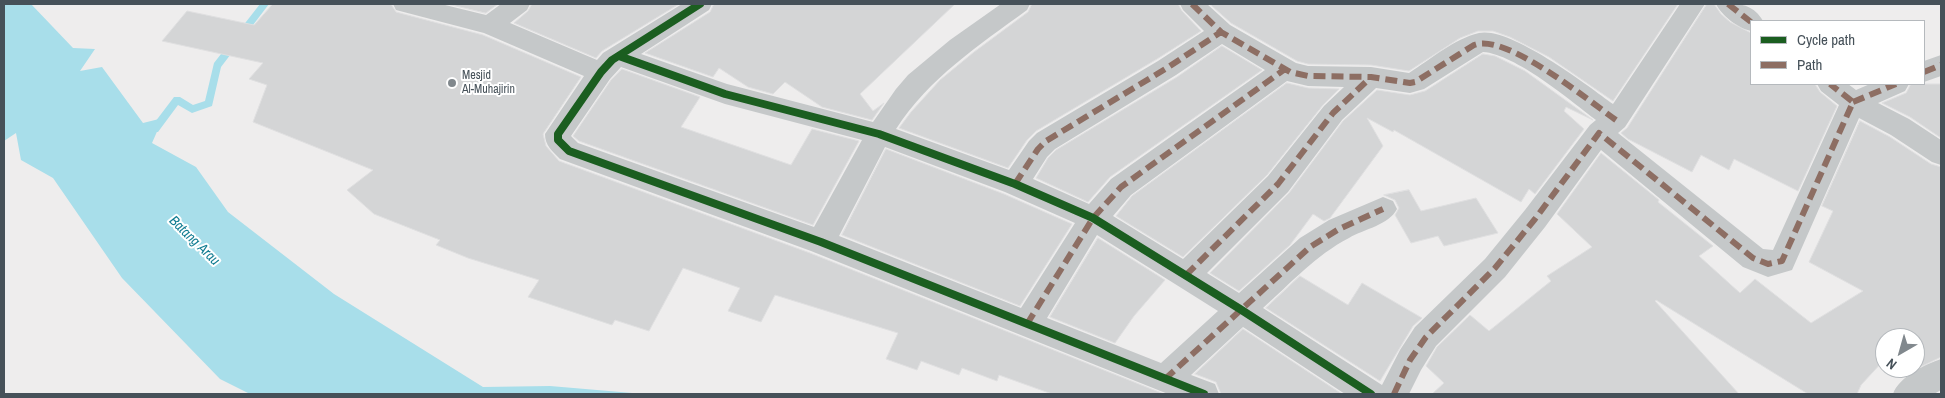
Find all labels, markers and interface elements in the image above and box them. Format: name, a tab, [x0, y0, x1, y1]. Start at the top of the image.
legend	[1750, 20, 1925, 85]
text: Cycle path	[1797, 29, 1855, 50]
text: Path	[1797, 54, 1822, 75]
place label: Mesjid Al-Muhajirin	[462, 69, 515, 97]
marker: Mesjid Al-Muhajirin	[446, 77, 458, 89]
water label: Batang Arau	[165, 213, 223, 269]
north arrow	[1875, 328, 1925, 378]
text: N	[1883, 354, 1900, 374]

